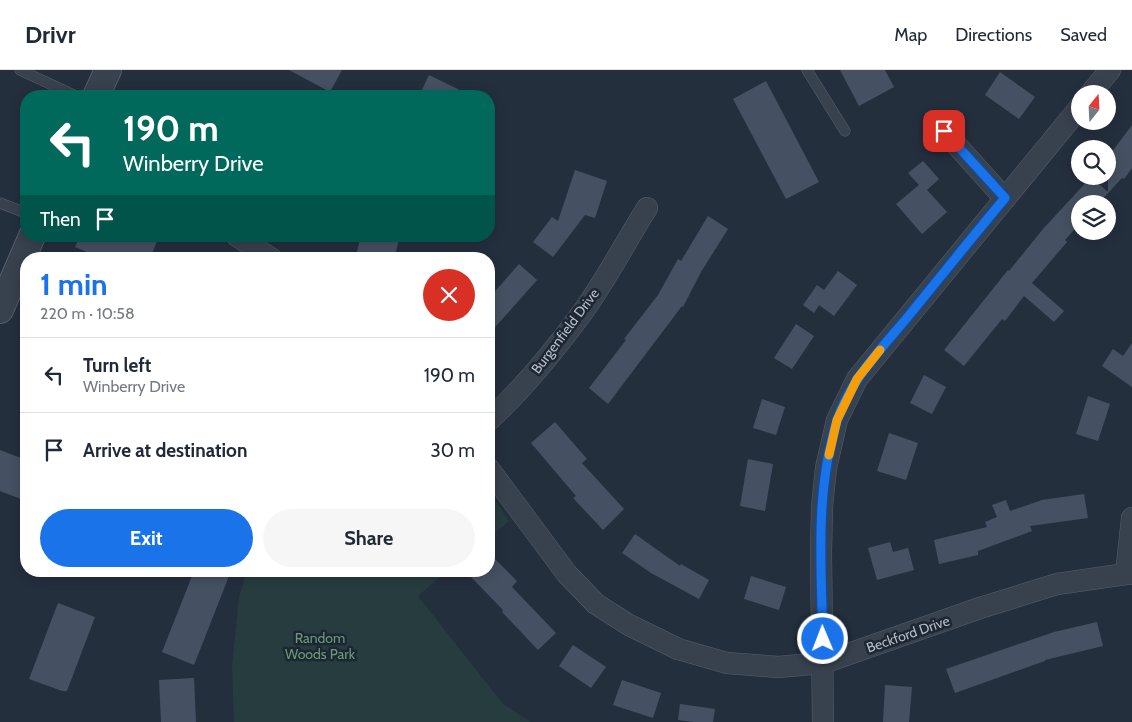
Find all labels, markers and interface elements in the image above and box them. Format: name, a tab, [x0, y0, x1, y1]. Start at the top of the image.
text: Drivr	[25, 20, 76, 49]
text: Map	[894, 24, 927, 46]
text: Directions	[955, 24, 1032, 46]
text: Saved	[1060, 24, 1107, 46]
north arrow	[1071, 85, 1116, 130]
map controls	[1071, 85, 1116, 240]
text: 190 m	[123, 107, 219, 150]
icon: left	[40, 110, 105, 175]
pin	[923, 110, 965, 152]
icon: arrive	[930, 117, 958, 145]
button: search	[1071, 140, 1116, 185]
text: Winberry Drive	[123, 150, 263, 177]
button: layers	[1071, 195, 1116, 240]
icon: arrive	[91, 205, 119, 233]
text: Then	[40, 208, 81, 231]
text: 1 min	[40, 266, 108, 303]
button: close	[423, 269, 475, 321]
street label: Burgenfield Drive	[527, 285, 603, 377]
text: 220 m · 10:58	[40, 304, 135, 323]
text: Turn left	[83, 354, 151, 377]
icon: left	[40, 361, 68, 389]
text: 190 m	[424, 364, 475, 387]
text: Winberry Drive	[83, 377, 185, 396]
icon: arrive	[40, 436, 68, 464]
text: Arrive at destination	[83, 439, 247, 462]
text: 30 m	[431, 439, 475, 462]
button: Exit	[40, 509, 253, 567]
button: Share	[263, 509, 475, 567]
street label: Beckford Drive	[864, 611, 952, 657]
position arrow	[796, 612, 848, 664]
park label: Random Woods Park	[285, 629, 356, 663]

